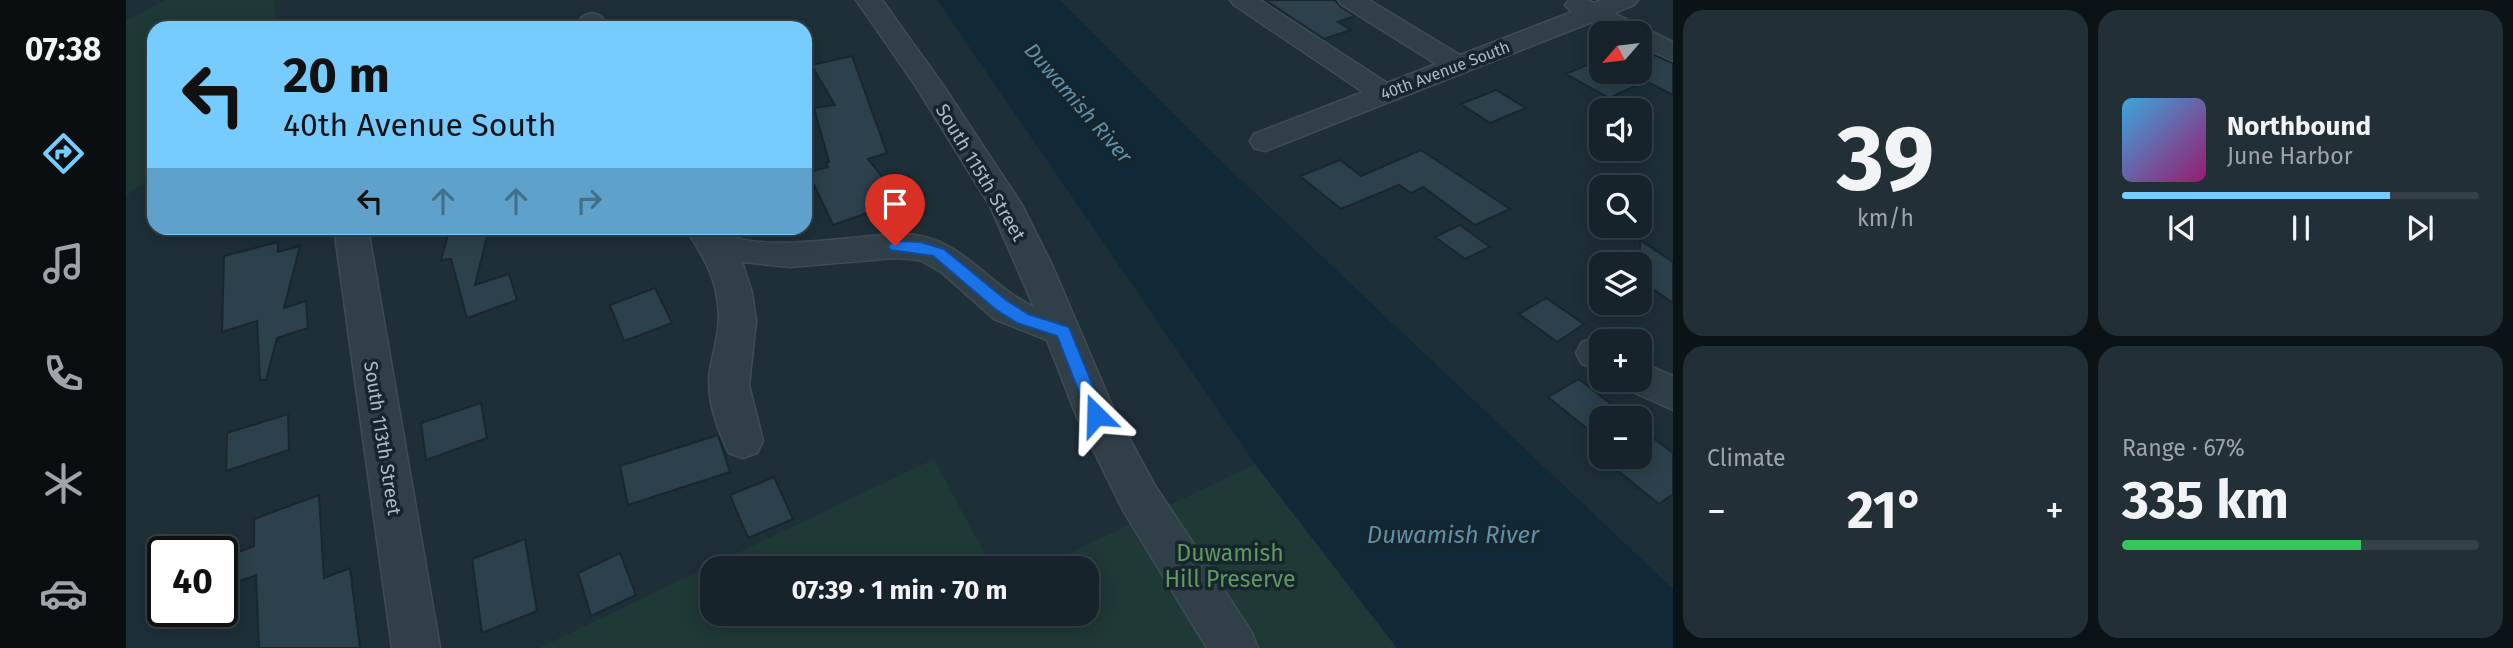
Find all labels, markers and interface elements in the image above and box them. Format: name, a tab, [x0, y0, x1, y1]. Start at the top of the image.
north arrow	[1589, 21, 1652, 84]
map controls	[1589, 21, 1652, 469]
text: 07:38	[25, 30, 101, 68]
street label: 40th Avenue South	[1378, 37, 1512, 104]
water label: Duwamish River	[1019, 38, 1138, 169]
text: 20 m	[283, 46, 390, 105]
icon: left	[168, 49, 259, 140]
button: sound	[1589, 98, 1652, 161]
street label: South 115th Street	[931, 100, 1031, 245]
text: 39	[1837, 104, 1934, 213]
text: 40th Avenue South	[283, 106, 556, 144]
text: Northbound	[2227, 111, 2371, 142]
icon: directions	[39, 129, 88, 178]
text: June Harbor	[2227, 142, 2353, 170]
pin	[865, 174, 925, 246]
button: search	[1589, 175, 1652, 238]
icon: left	[351, 182, 389, 220]
icon: ahead	[424, 182, 462, 220]
icon: ahead	[497, 182, 535, 220]
icon: right	[570, 182, 608, 220]
icon: arrive	[876, 185, 914, 223]
text: km/h	[1857, 204, 1914, 232]
icon: previous	[2163, 209, 2201, 247]
icon: pause	[2282, 209, 2320, 247]
icon: next	[2401, 209, 2439, 247]
icon: music	[39, 239, 88, 288]
button: layers	[1589, 252, 1652, 315]
button: +	[1589, 329, 1652, 392]
icon: phone	[39, 349, 88, 398]
street label: South 113th Street	[359, 359, 406, 517]
position arrow	[1059, 378, 1133, 452]
button: −	[1589, 406, 1652, 469]
text: Range · 67%	[2122, 434, 2245, 462]
text: Climate	[1707, 444, 1786, 472]
icon: climate	[39, 459, 88, 508]
text: 335 km	[2122, 469, 2289, 532]
text: 21°	[1847, 479, 1924, 542]
text: −	[1707, 488, 1726, 534]
text: +	[2045, 488, 2064, 534]
water label: Duwamish River	[1367, 521, 1540, 549]
speed limit sign: 40	[147, 536, 238, 627]
park label: Duwamish Hill Preserve	[1164, 539, 1296, 593]
icon: car	[39, 569, 88, 618]
text: 07:39 · 1 min · 70 m	[791, 575, 1008, 606]

